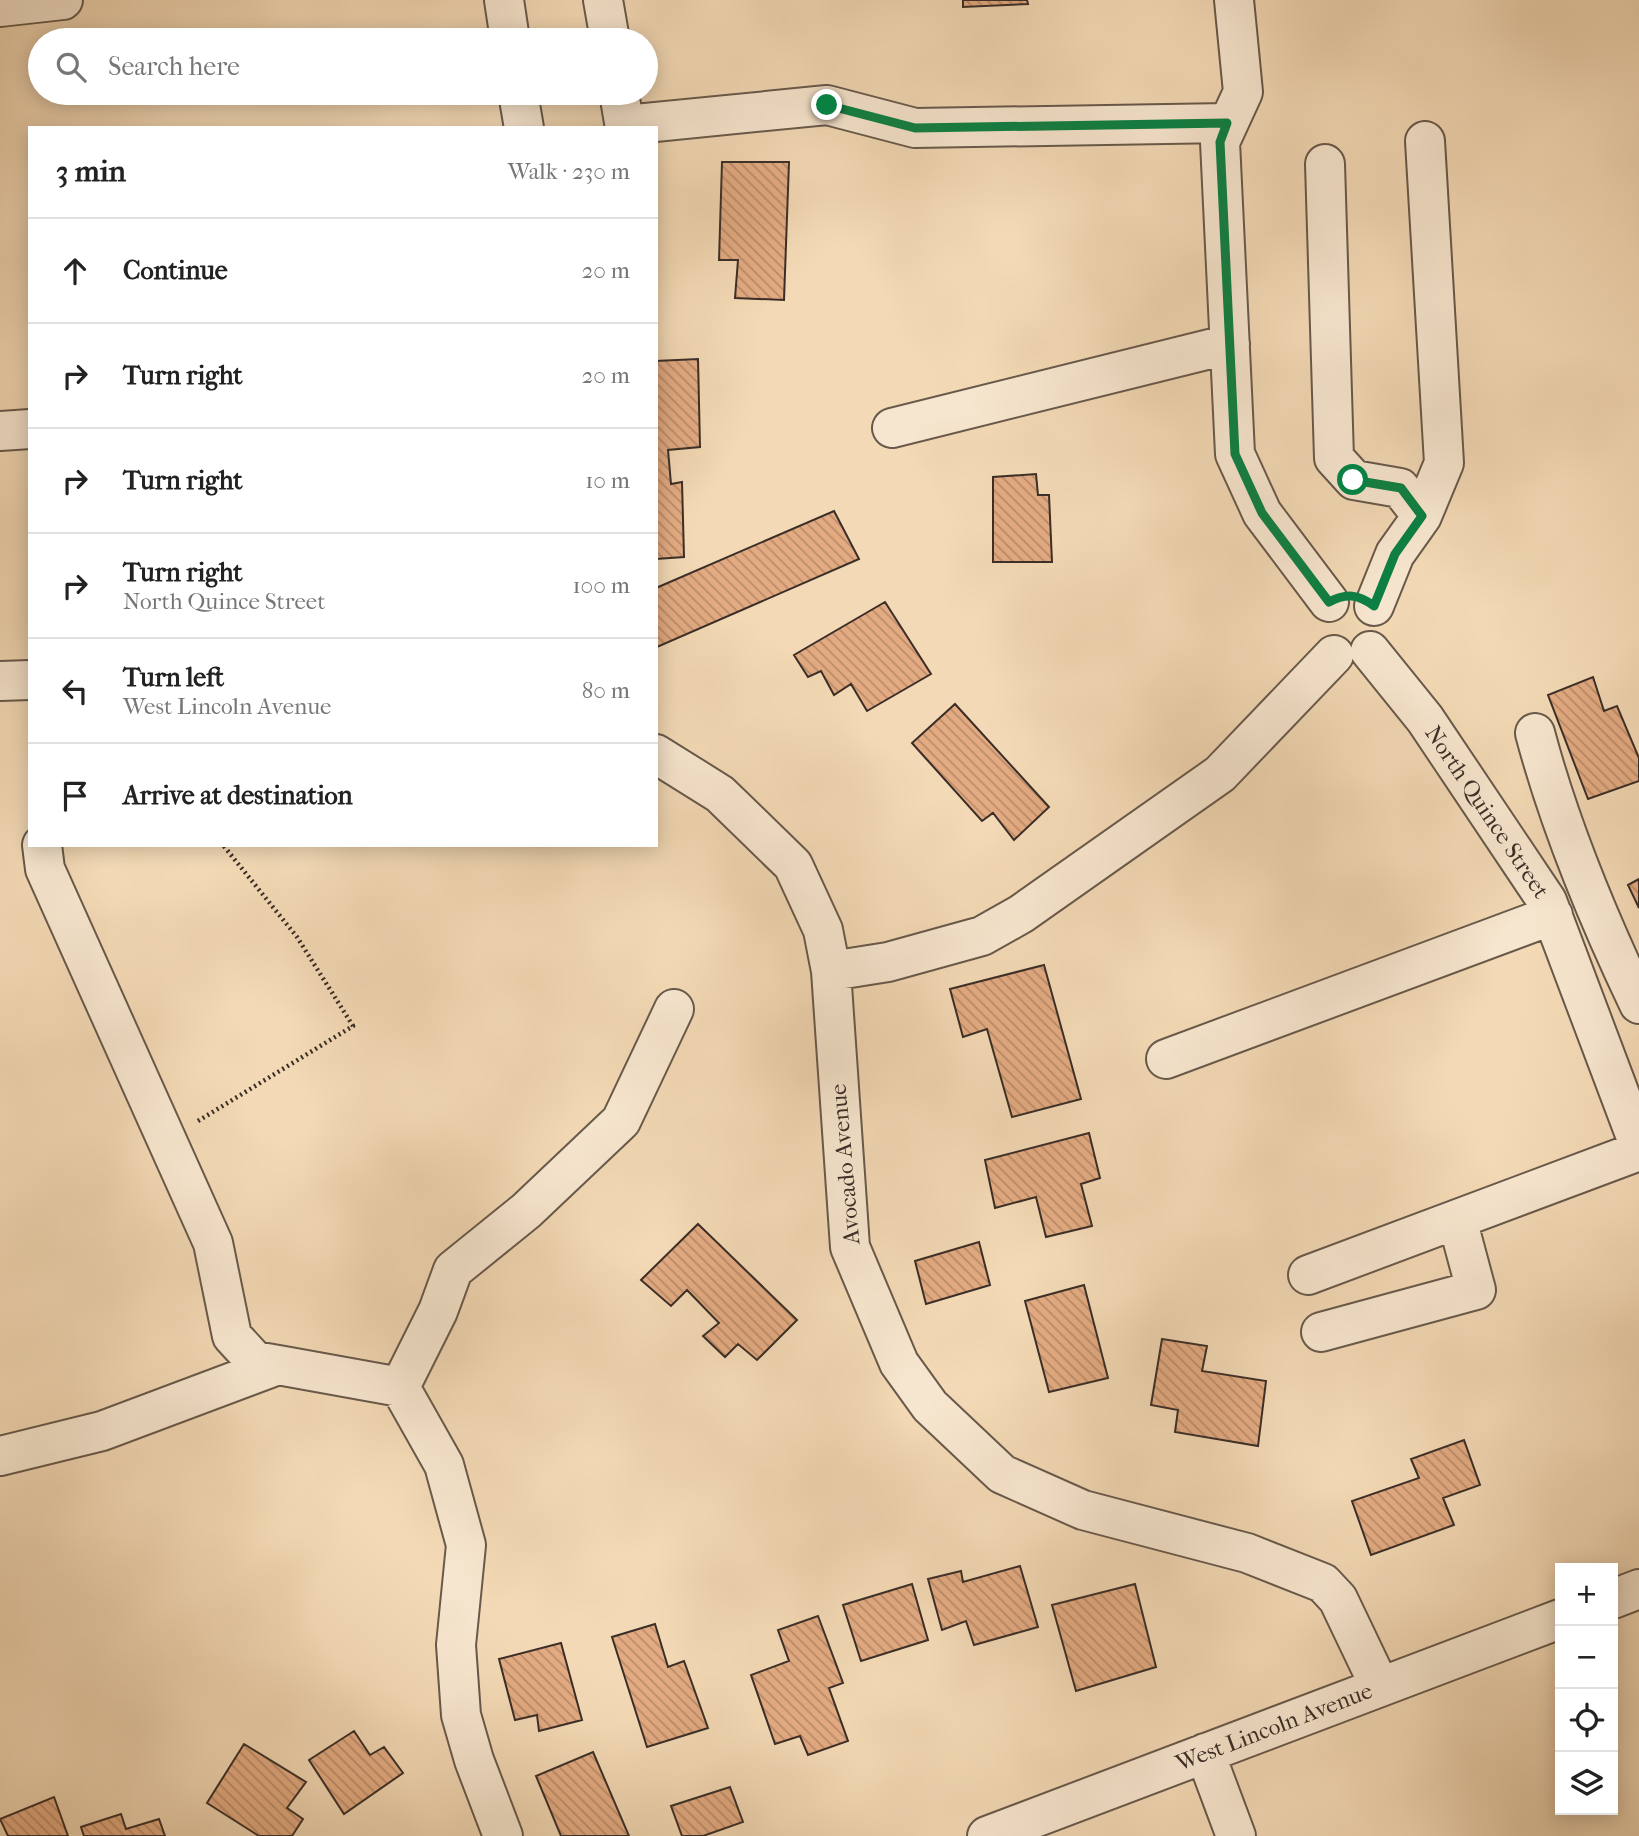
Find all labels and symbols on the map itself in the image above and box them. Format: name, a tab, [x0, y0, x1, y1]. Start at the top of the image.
route end	[811, 89, 842, 120]
route start	[1337, 464, 1368, 495]
street label: North Quince Street	[1419, 721, 1555, 903]
street label: Avocado Avenue	[825, 1083, 866, 1246]
street label: West Lincoln Avenue	[1171, 1677, 1376, 1777]

